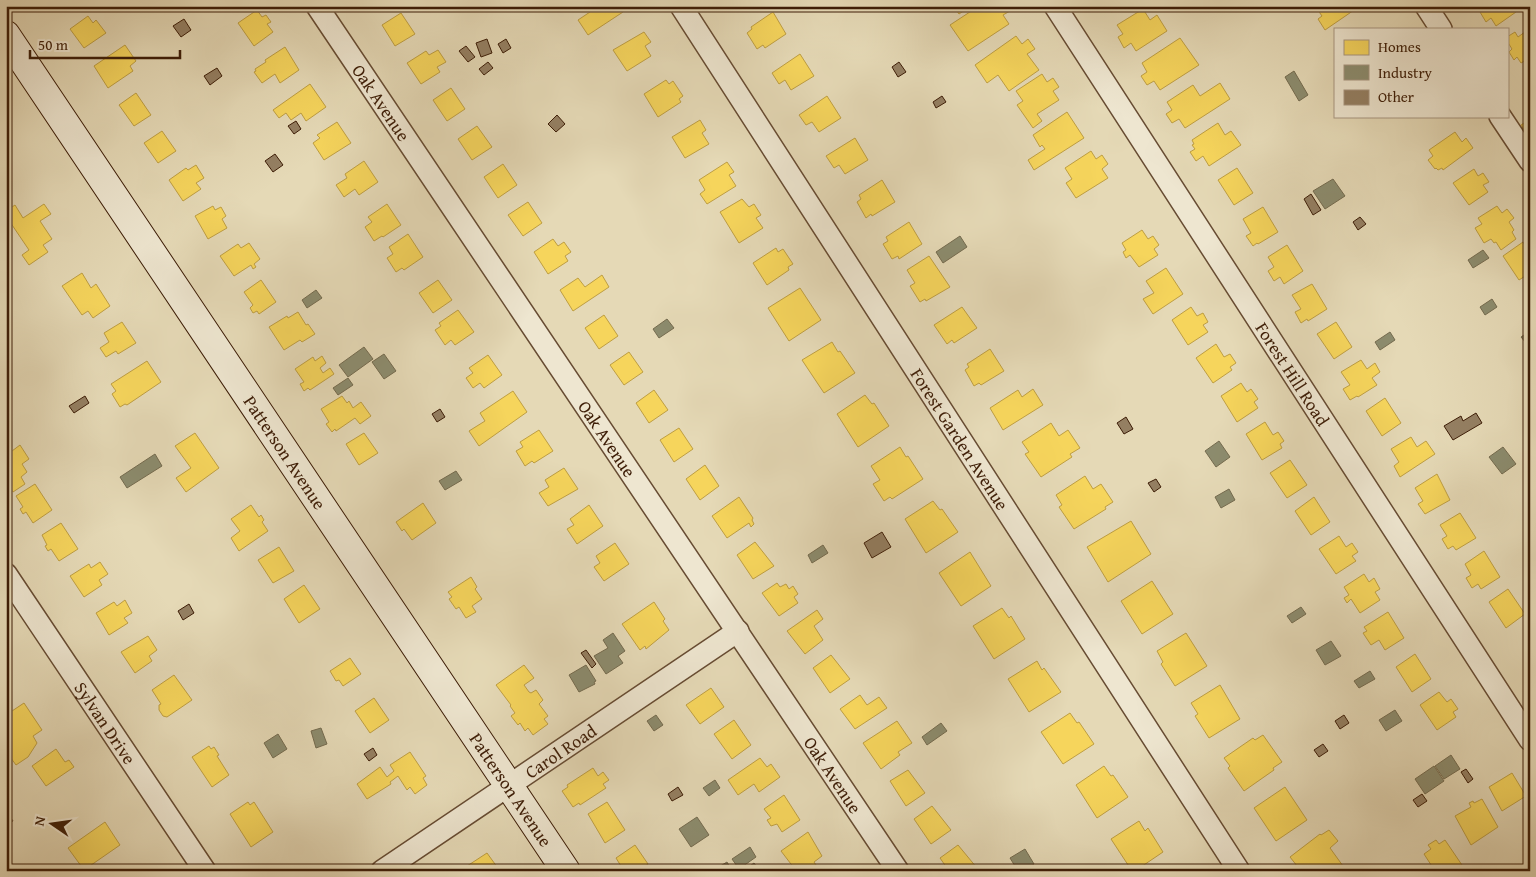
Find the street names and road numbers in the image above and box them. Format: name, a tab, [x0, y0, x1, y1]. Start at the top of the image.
street label: Oak Avenue	[346, 58, 417, 146]
street label: Forest Hill Road	[1249, 316, 1337, 431]
street label: Forest Garden Avenue	[904, 362, 1016, 515]
street label: Patterson Avenue	[237, 389, 333, 515]
street label: Oak Avenue	[572, 394, 643, 483]
street label: Sylvan Drive	[68, 676, 143, 769]
street label: Carol Road	[519, 717, 602, 785]
street label: Patterson Avenue	[463, 727, 559, 852]
street label: Oak Avenue	[798, 731, 869, 819]

